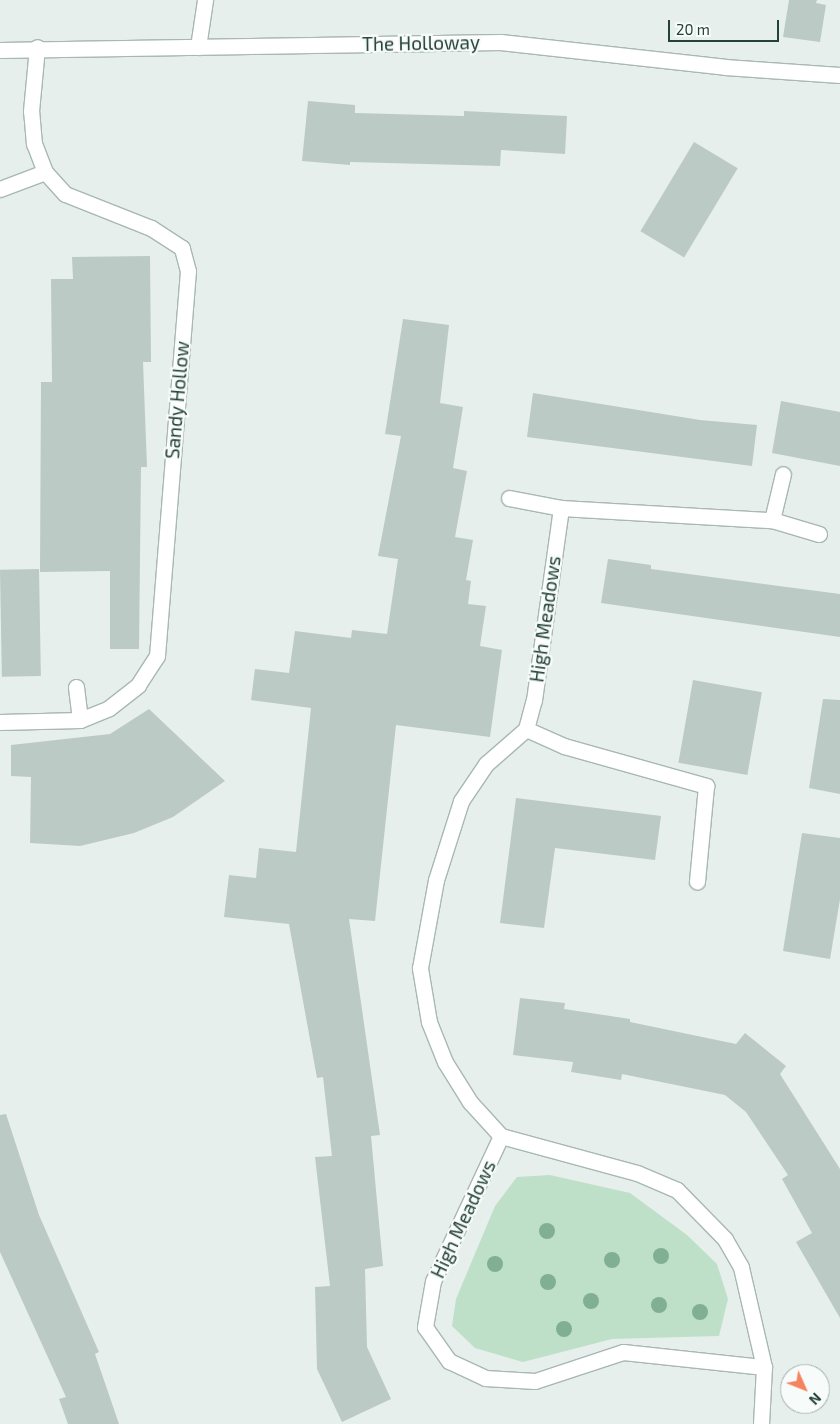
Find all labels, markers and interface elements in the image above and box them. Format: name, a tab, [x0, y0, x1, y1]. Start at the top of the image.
scale bar	[670, 10, 781, 42]
text: 20 m	[676, 20, 710, 38]
street label: The Holloway	[362, 31, 480, 55]
street label: Sandy Hollow	[160, 340, 194, 460]
street label: High Meadows	[525, 554, 565, 684]
street label: High Meadows	[426, 1156, 500, 1282]
north arrow	[780, 1364, 830, 1414]
text: N	[806, 1390, 825, 1409]

